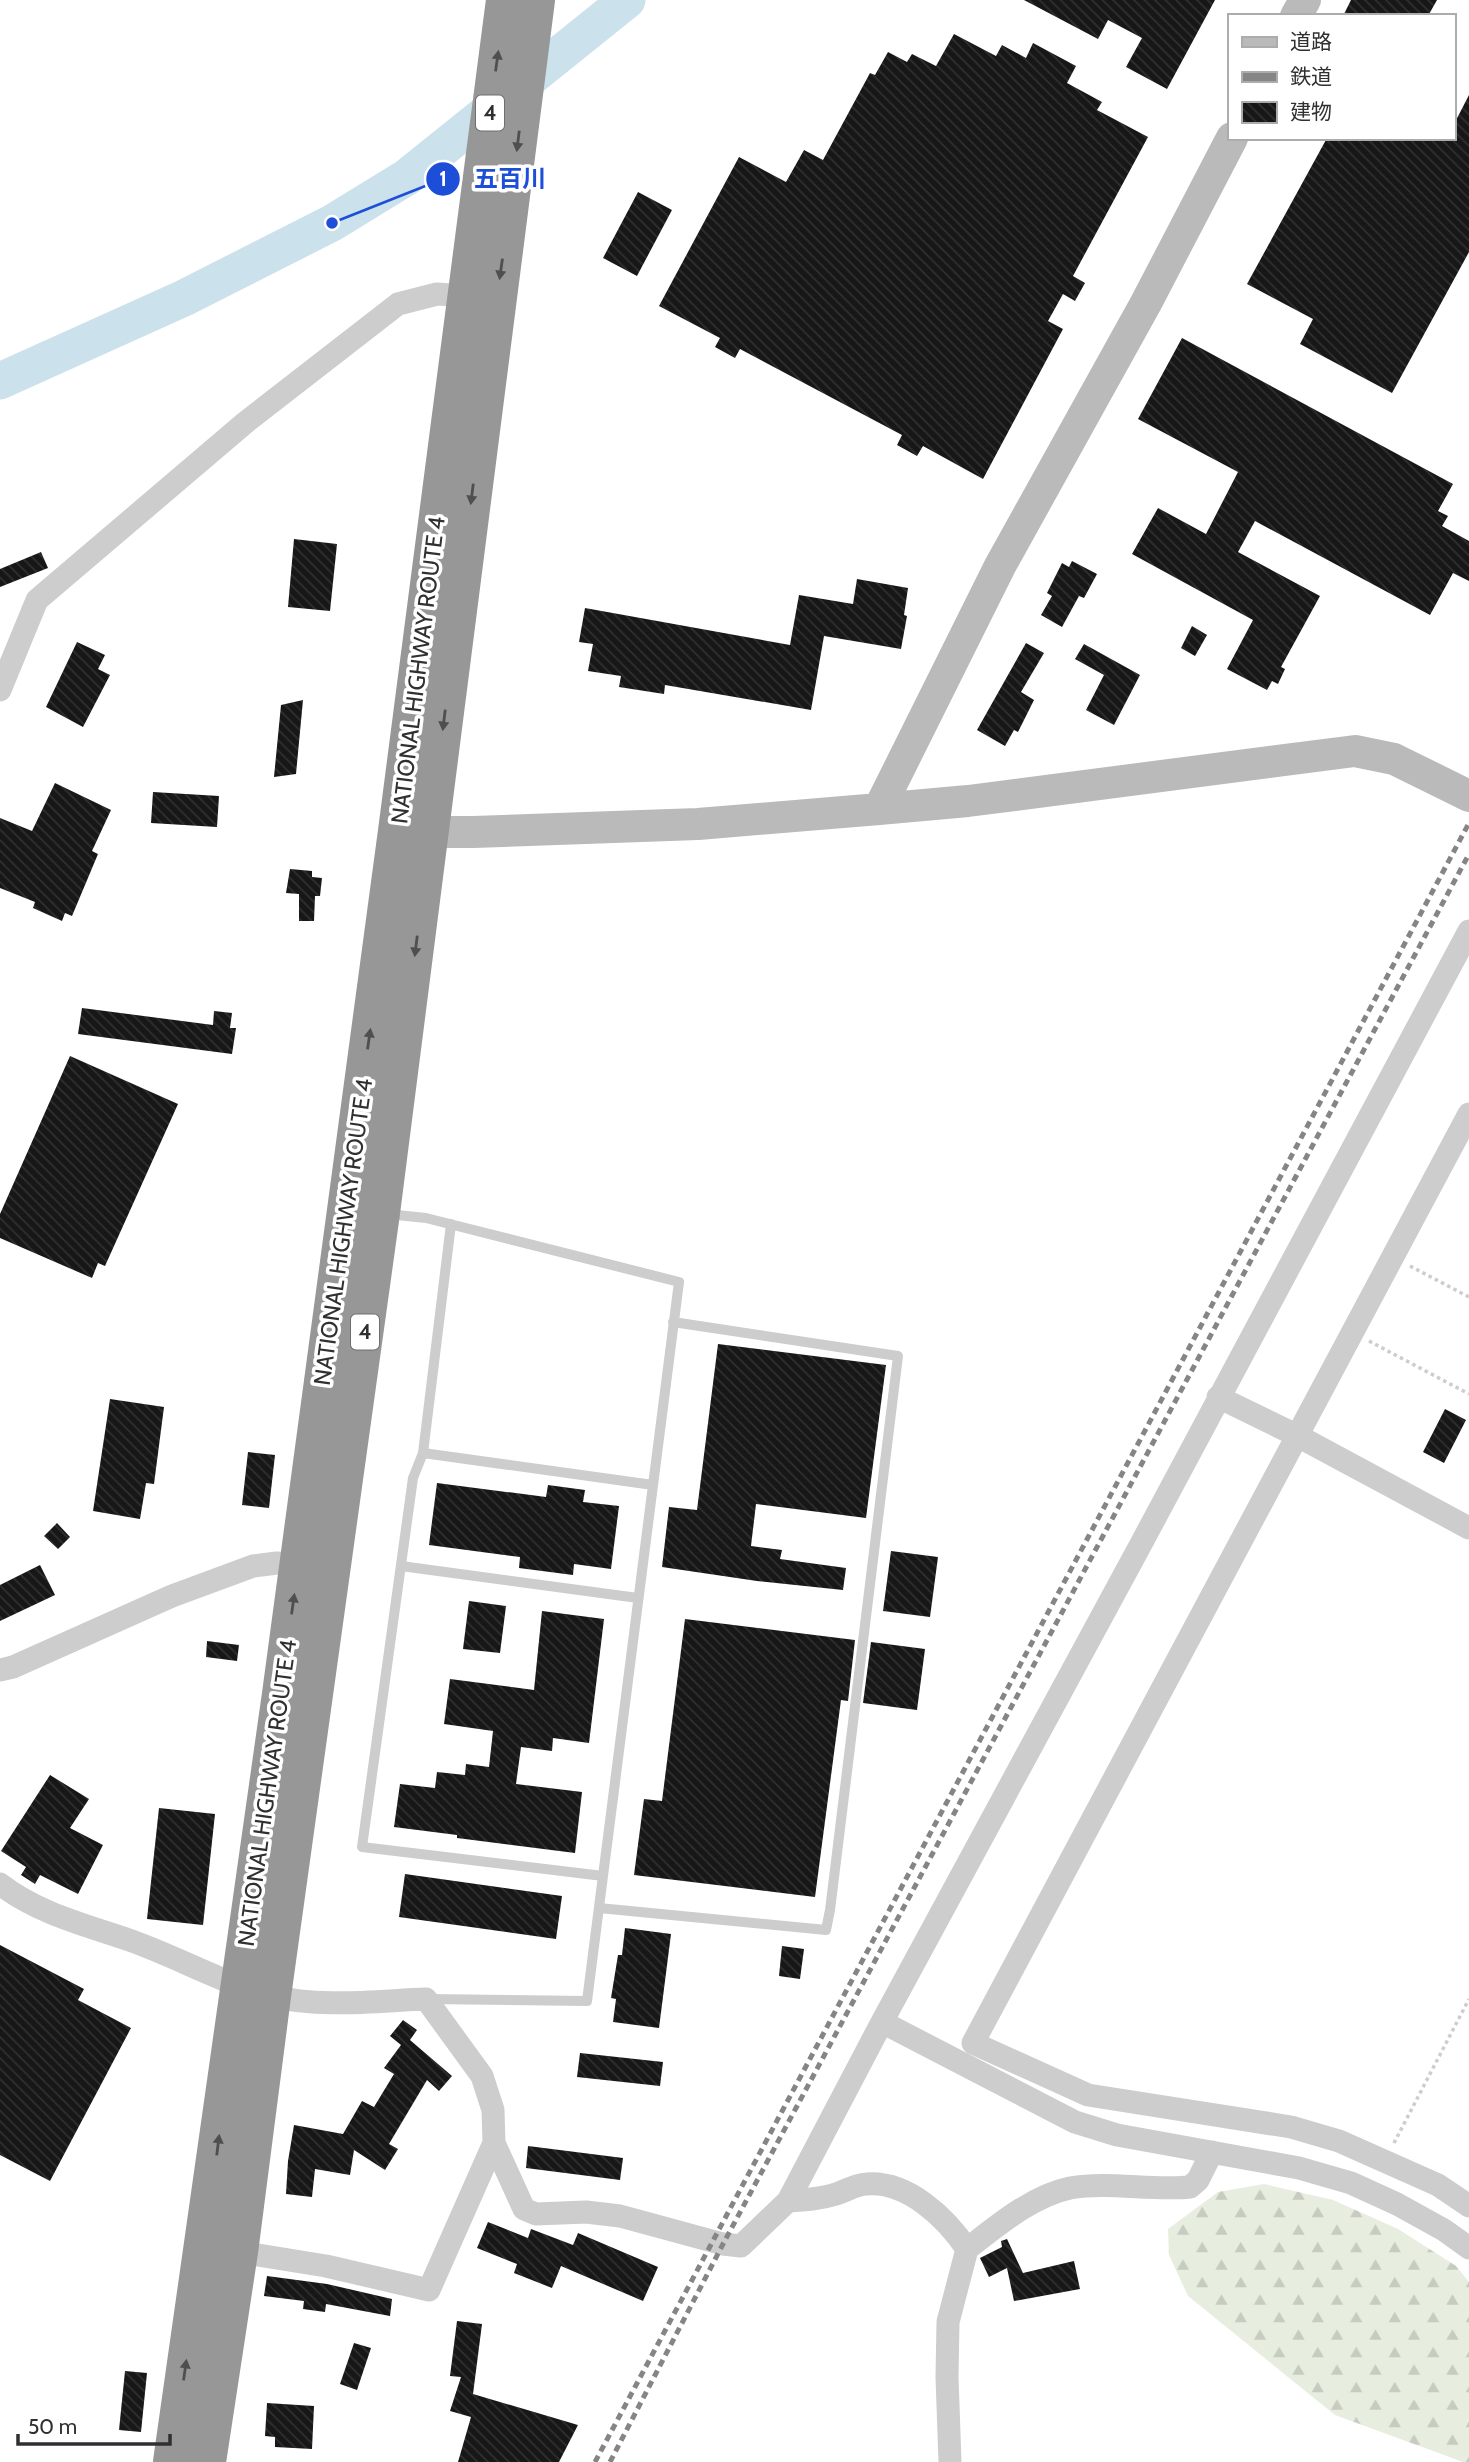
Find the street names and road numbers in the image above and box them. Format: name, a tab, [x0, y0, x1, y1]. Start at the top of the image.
road number: 4	[476, 96, 504, 130]
street label: NATIONAL HIGHWAY ROUTE 4	[385, 515, 451, 825]
street label: NATIONAL HIGHWAY ROUTE 4	[308, 1077, 378, 1387]
road number: 4	[351, 1314, 379, 1350]
street label: NATIONAL HIGHWAY ROUTE 4	[232, 1638, 302, 1948]

